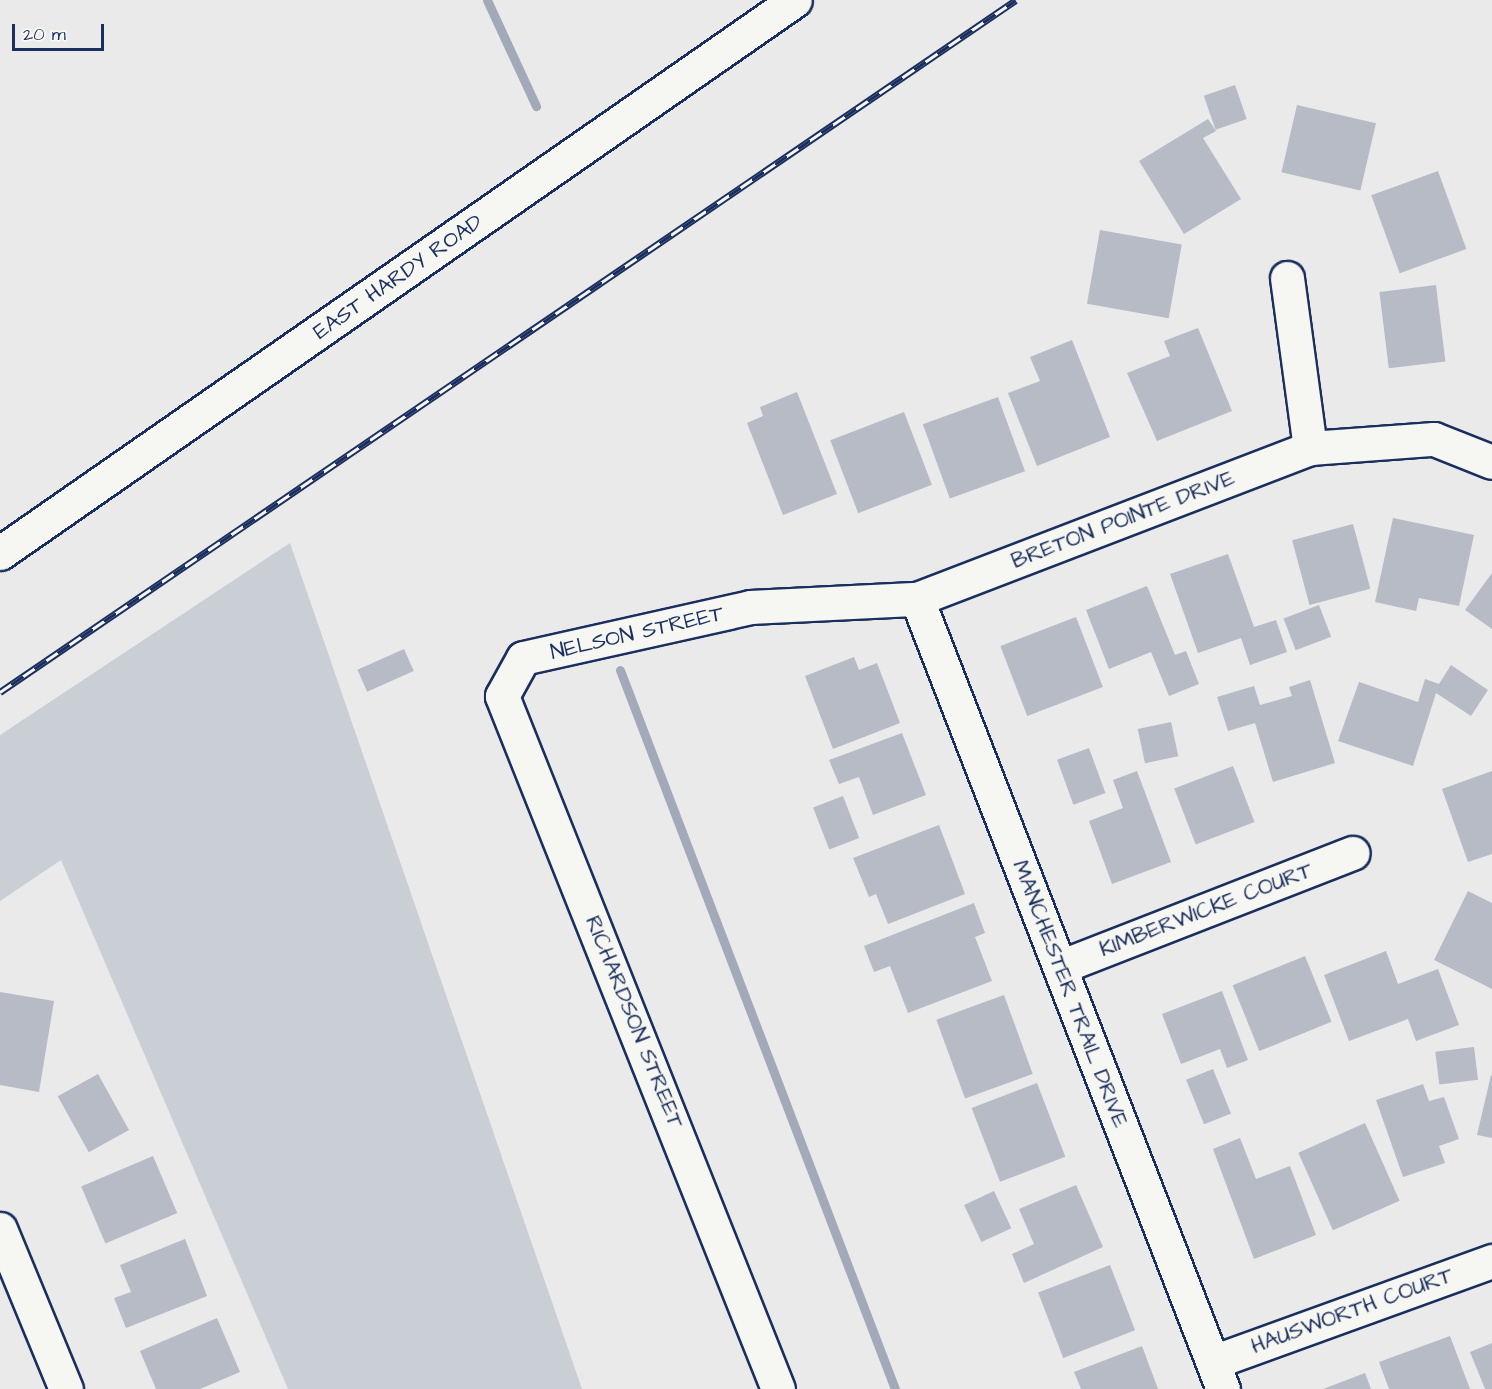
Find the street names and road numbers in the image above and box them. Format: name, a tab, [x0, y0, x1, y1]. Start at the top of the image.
street label: EAST HARDY ROAD	[308, 209, 488, 345]
street label: BRETON POINTE DRIVE	[1008, 465, 1238, 575]
street label: NELSON STREET	[548, 600, 726, 666]
street label: MANCHESTER TRAIL DRIVE	[1007, 857, 1133, 1131]
street label: KIMBERWICKE COURT	[1096, 857, 1316, 963]
street label: RICHARDSON STREET	[579, 912, 689, 1132]
street label: HAUSWORTH COURT	[1247, 1262, 1457, 1360]

